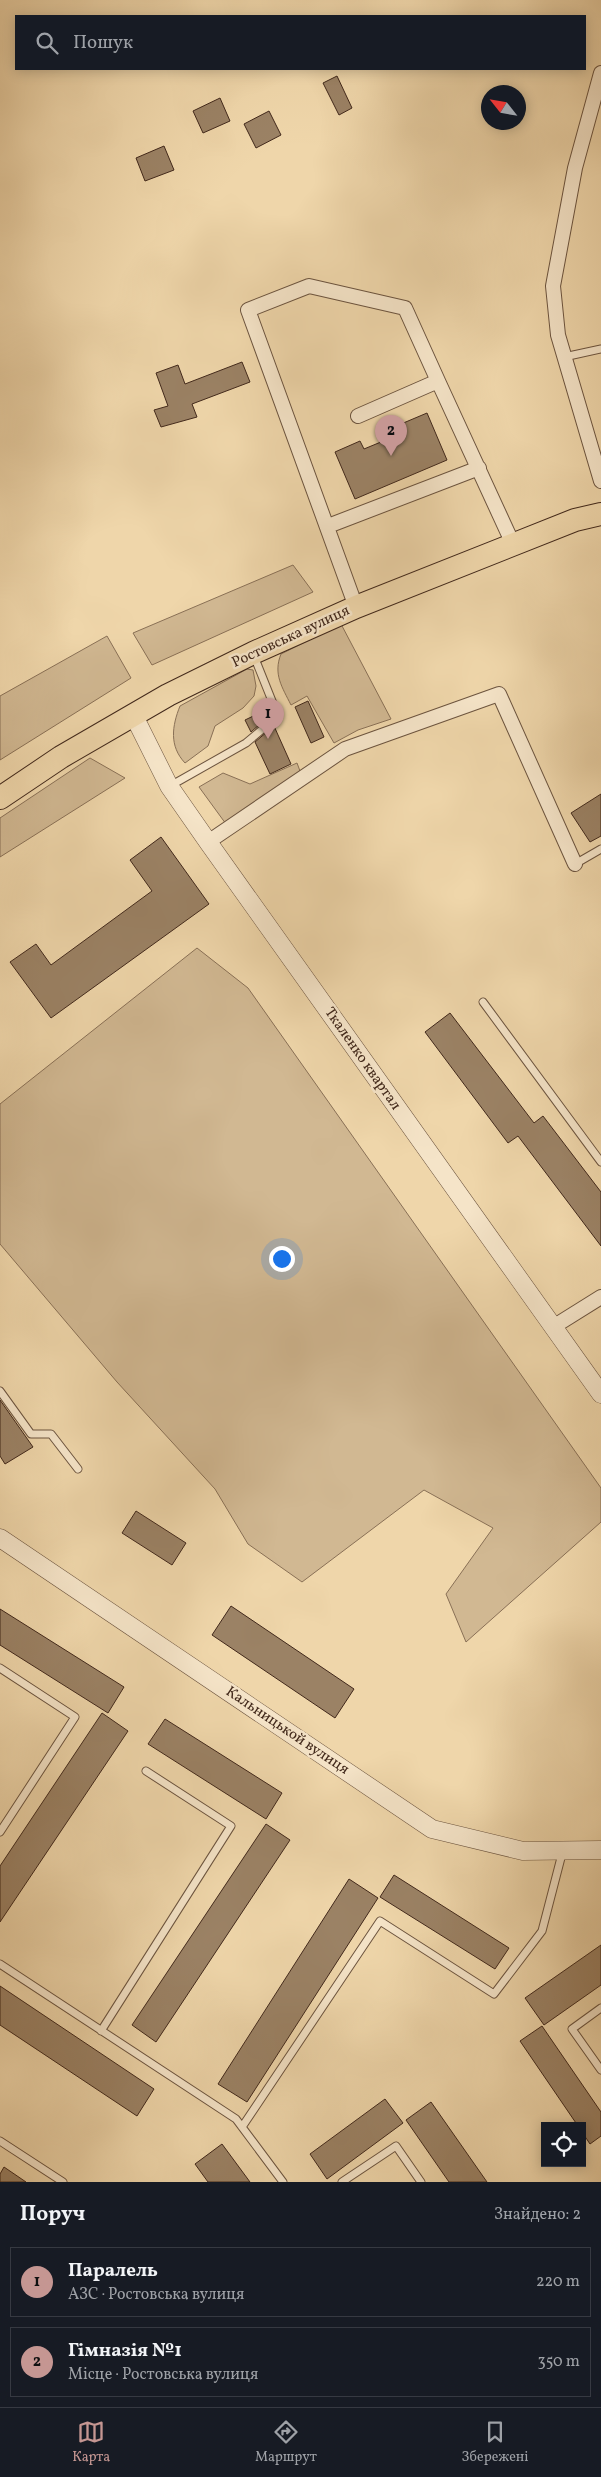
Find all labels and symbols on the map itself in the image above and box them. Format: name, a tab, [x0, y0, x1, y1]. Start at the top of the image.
north arrow	[481, 85, 526, 130]
pin: 2	[375, 415, 407, 456]
street label: Ростовська вулиця	[229, 600, 354, 674]
pin: 1	[252, 698, 284, 739]
street label: Ткаленко квартал	[319, 1003, 405, 1115]
your location	[269, 1246, 295, 1272]
street label: Кальницькой вулиця	[221, 1682, 353, 1780]

